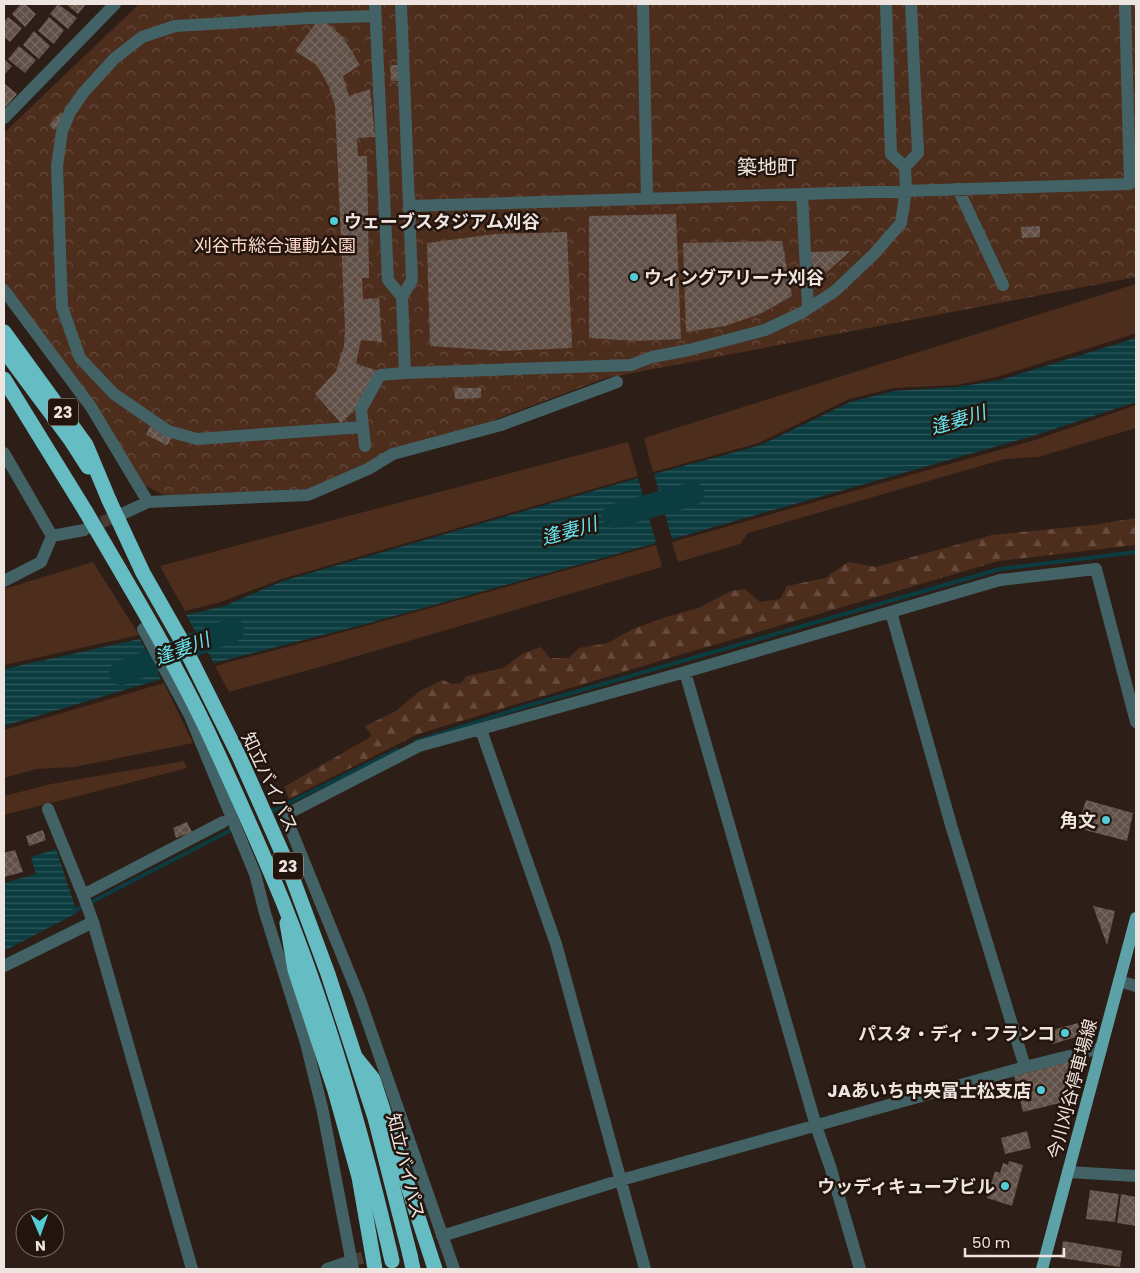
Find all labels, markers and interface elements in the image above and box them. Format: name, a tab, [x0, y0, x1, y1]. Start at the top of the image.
district label: 築地町	[737, 153, 797, 181]
place label: ウェーブスタジアム刈谷	[344, 209, 540, 234]
marker: ウェーブスタジアム刈谷	[328, 215, 340, 227]
park label: 刈谷市総合運動公園	[194, 233, 356, 258]
place label: ウィングアリーナ刈谷	[644, 265, 824, 290]
marker: ウィングアリーナ刈谷	[628, 271, 640, 283]
road number: 23	[48, 398, 78, 426]
water label: 逢妻川	[927, 398, 991, 441]
water label: 逢妻川	[538, 510, 602, 552]
water label: 逢妻川	[151, 625, 215, 672]
street label: 知立バイパス	[236, 728, 304, 836]
place label: 角文	[1060, 808, 1096, 833]
marker: 角文	[1100, 814, 1112, 826]
road number: 23	[273, 852, 303, 879]
street label: 今川刈谷停車場線	[1041, 1016, 1103, 1162]
place label: パスタ・ディ・フランコ	[858, 1021, 1055, 1046]
marker: パスタ・ディ・フランコ	[1059, 1027, 1071, 1039]
place label: JAあいち中央富士松支店	[827, 1078, 1031, 1103]
marker: JAあいち中央富士松支店	[1035, 1084, 1047, 1096]
street label: 知立バイパス	[381, 1111, 431, 1221]
place label: ウッディキューブビル	[817, 1174, 995, 1199]
marker: ウッディキューブビル	[999, 1180, 1011, 1192]
north arrow	[15, 1208, 65, 1258]
scale bar	[965, 1226, 1064, 1258]
text: 50 m	[972, 1232, 1010, 1253]
text: N	[35, 1236, 46, 1256]

